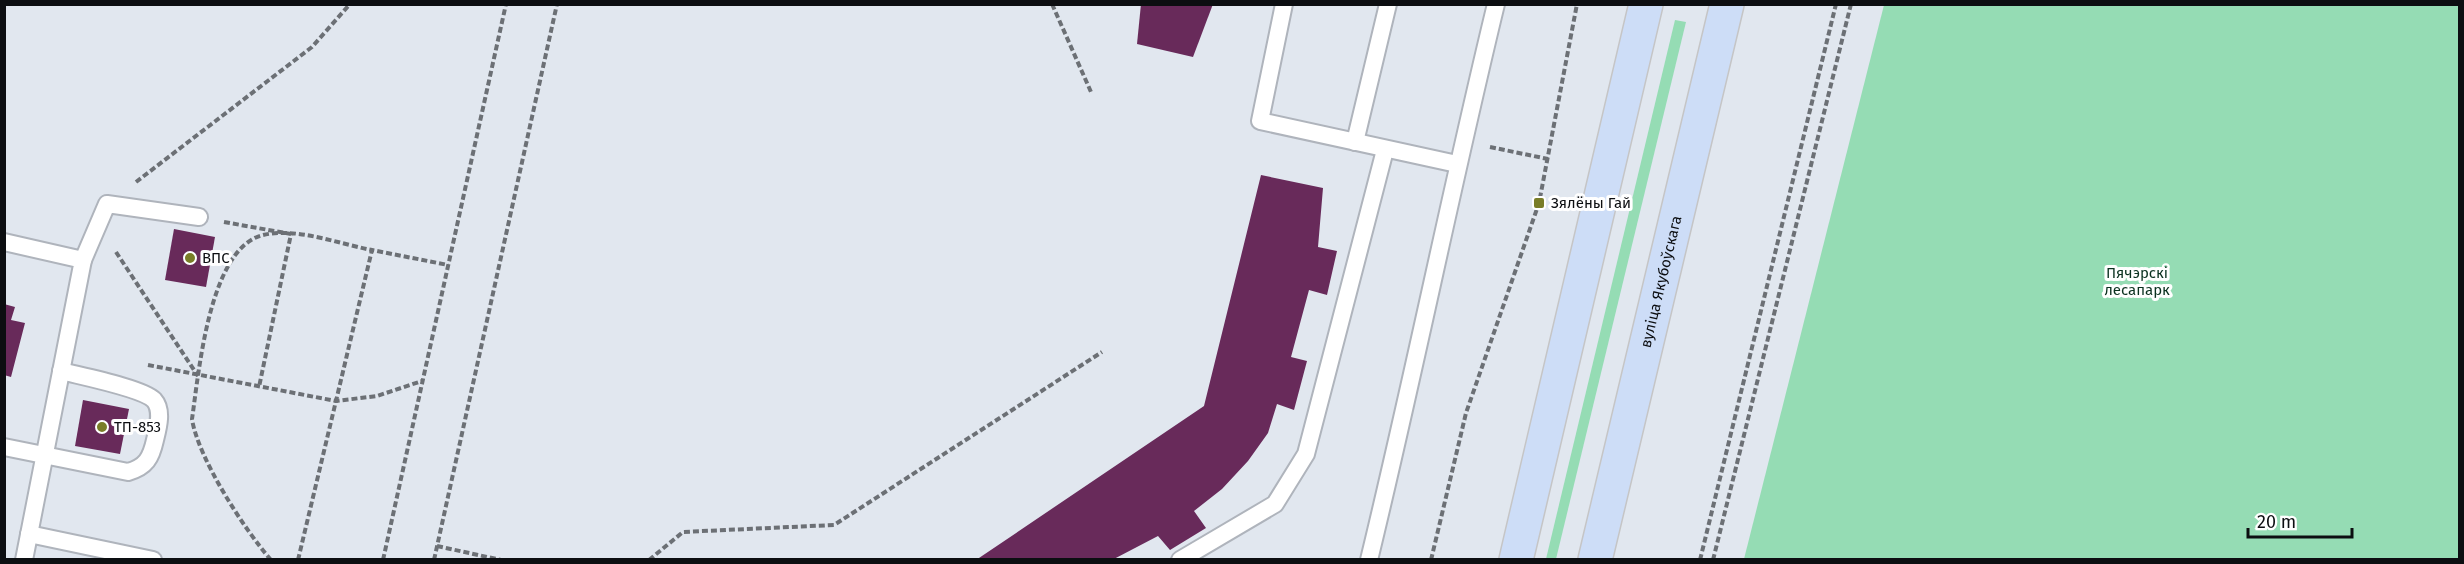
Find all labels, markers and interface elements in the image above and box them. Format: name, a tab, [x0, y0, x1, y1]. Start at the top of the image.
place label: Зялёны Гай	[1551, 194, 1631, 212]
marker: Зялёны Гай	[1532, 196, 1546, 210]
street label: вуліца Якубоўскага	[1637, 214, 1685, 350]
place label: ВПС	[202, 249, 230, 267]
marker: ВПС	[183, 251, 197, 265]
park label: Пячэрскі лесапарк	[2104, 264, 2170, 299]
place label: ТП-853	[114, 418, 161, 436]
marker: ТП-853	[95, 420, 109, 434]
scale bar	[2248, 501, 2352, 539]
text: 20 m	[2257, 511, 2296, 533]

